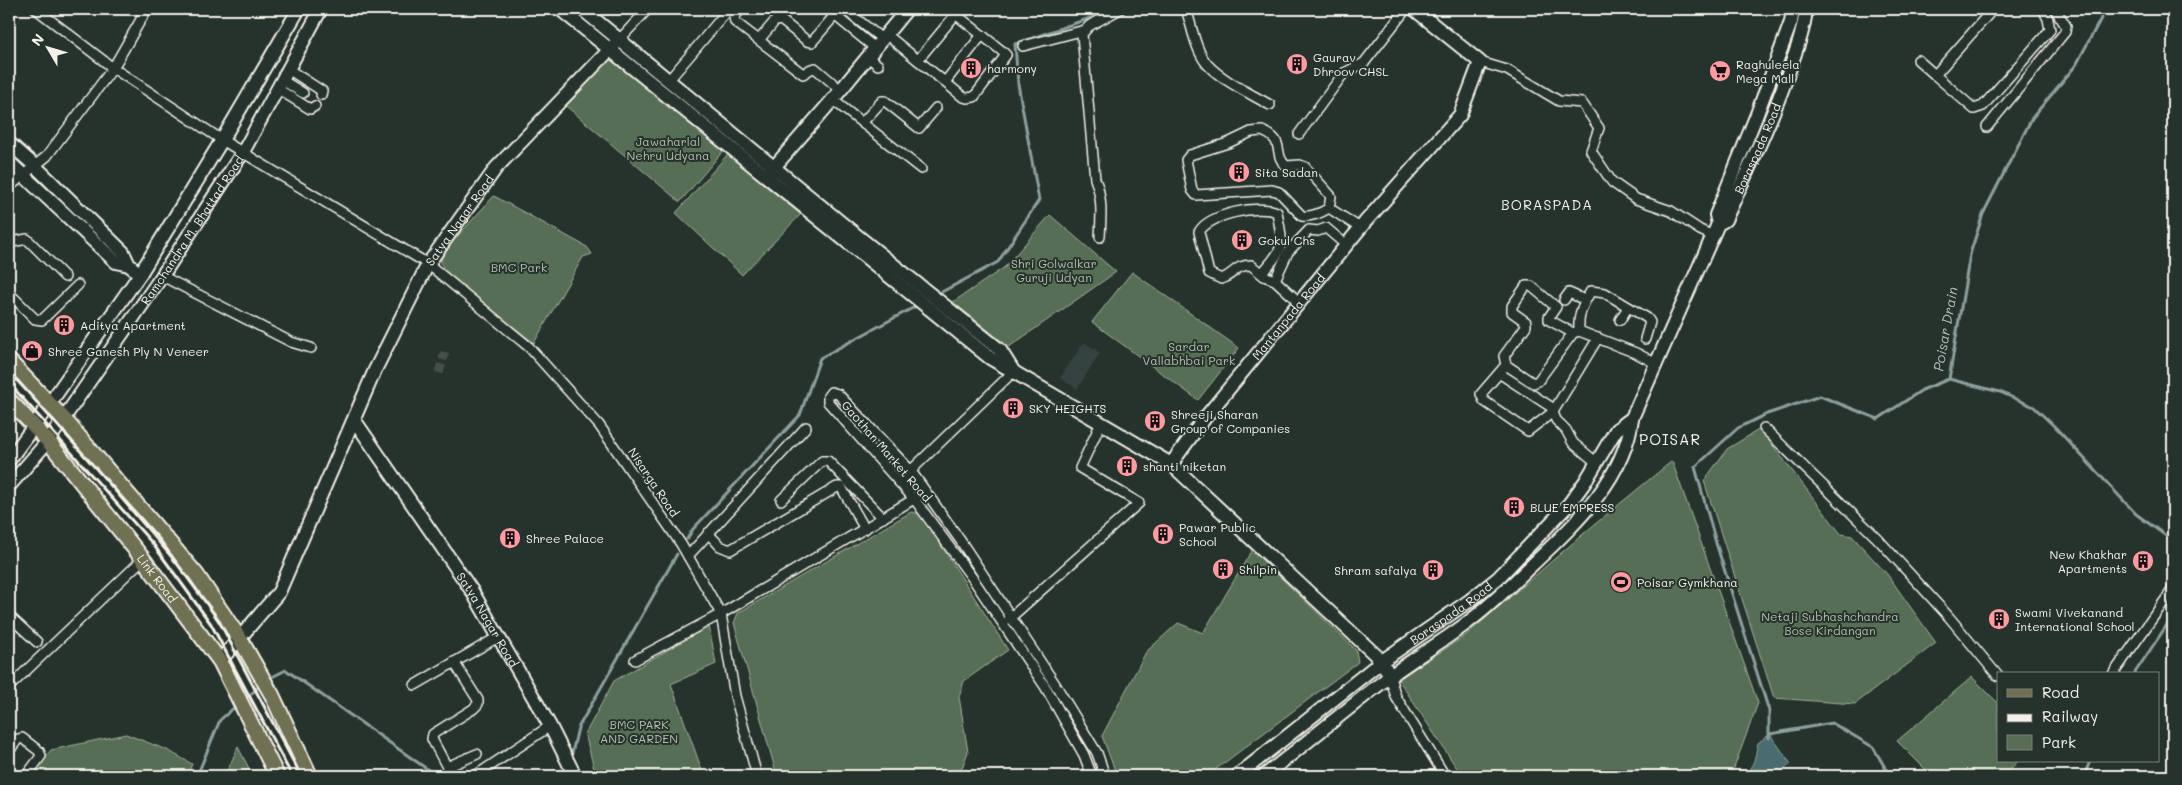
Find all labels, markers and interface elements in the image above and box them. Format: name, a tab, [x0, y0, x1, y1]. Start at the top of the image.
north arrow	[22, 22, 72, 72]
text: N	[27, 30, 48, 50]
place label: Gaurav Dhroov CHSL	[1313, 49, 1389, 79]
building icon: Gaurav Dhroov CHSL	[1285, 52, 1309, 76]
building icon: harmony	[959, 56, 983, 80]
place label: Raghuleela Mega Mall	[1736, 56, 1800, 86]
supermarket icon: Raghuleela Mega Mall	[1708, 59, 1732, 83]
place label: harmony	[987, 60, 1037, 76]
street label: Boraspada Road	[1730, 100, 1784, 196]
park label: Jawaharlal Nehru Udyana	[627, 133, 709, 163]
street label: Ramchandra M. Bhattad Road	[137, 152, 247, 308]
building icon: Sita Sadan	[1227, 160, 1251, 184]
place label: Sita Sadan	[1255, 164, 1318, 180]
street label: Satya Nagar Road	[421, 171, 497, 269]
district label: BORASPADA	[1501, 195, 1593, 214]
building icon: Gokul Chs	[1230, 228, 1254, 252]
place label: Gokul Chs	[1258, 232, 1315, 248]
park label: Shri Golwalkar Guruji Udyan	[1011, 255, 1097, 285]
park label: BMC Park	[491, 259, 547, 275]
street label: Mantanpada Road	[1248, 270, 1328, 363]
water label: Poisar Drain	[1928, 285, 1962, 373]
building icon: Aditya Apartment	[52, 313, 76, 337]
place label: Aditya Apartment	[80, 317, 186, 333]
park label: Sardar Vallabhbai Park	[1143, 338, 1235, 368]
shop icon: Shree Ganesh Ply N Veneer	[20, 339, 44, 363]
place label: Shree Ganesh Ply N Veneer	[48, 343, 209, 359]
building icon: SKY HEIGHTS	[1001, 396, 1025, 420]
street label: Gaothan Market Road	[839, 397, 936, 505]
place label: SKY HEIGHTS	[1029, 400, 1107, 416]
place label: Shreeji Sharan Group of Companies	[1171, 406, 1290, 436]
building icon: Shreeji Sharan Group of Companies	[1143, 409, 1167, 433]
district label: POISAR	[1639, 429, 1701, 449]
street label: Nisarga Road	[625, 444, 683, 520]
building icon: shanti niketan	[1115, 454, 1139, 478]
place label: shanti niketan	[1143, 458, 1226, 474]
building icon: BLUE EMPRESS	[1502, 495, 1526, 519]
place label: BLUE EMPRESS	[1530, 499, 1615, 515]
place label: Pawar Public School	[1179, 519, 1256, 549]
building icon: Pawar Public School	[1151, 522, 1175, 546]
building icon: Shree Palace	[498, 526, 522, 550]
place label: Shree Palace	[526, 530, 604, 546]
place label: New Khakhar Apartments	[2049, 546, 2127, 576]
building icon: New Khakhar Apartments	[2131, 549, 2155, 573]
street label: Link Road	[134, 550, 181, 606]
building icon: Shilpin	[1211, 557, 1235, 581]
building icon: Shram safalya	[1421, 558, 1445, 582]
place label: Shilpin	[1239, 561, 1277, 577]
place label: Shram safalya	[1334, 562, 1417, 578]
street label: Satya Nagar Road	[453, 569, 522, 670]
sports icon: Poisar Gymkhana	[1609, 570, 1633, 594]
place label: Poisar Gymkhana	[1637, 574, 1738, 590]
street label: Boraspada Road	[1406, 578, 1496, 648]
place label: Swami Vivekanand International School	[2015, 604, 2135, 634]
building icon: Swami Vivekanand International School	[1987, 607, 2011, 631]
park label: Netaji Subhashchandra Bose Kirdangan	[1761, 608, 1899, 638]
legend	[1997, 672, 2160, 762]
text: Road	[2042, 682, 2079, 702]
text: Railway	[2042, 706, 2098, 726]
park label: BMC PARK AND GARDEN	[600, 716, 678, 746]
text: Park	[2042, 732, 2076, 752]

